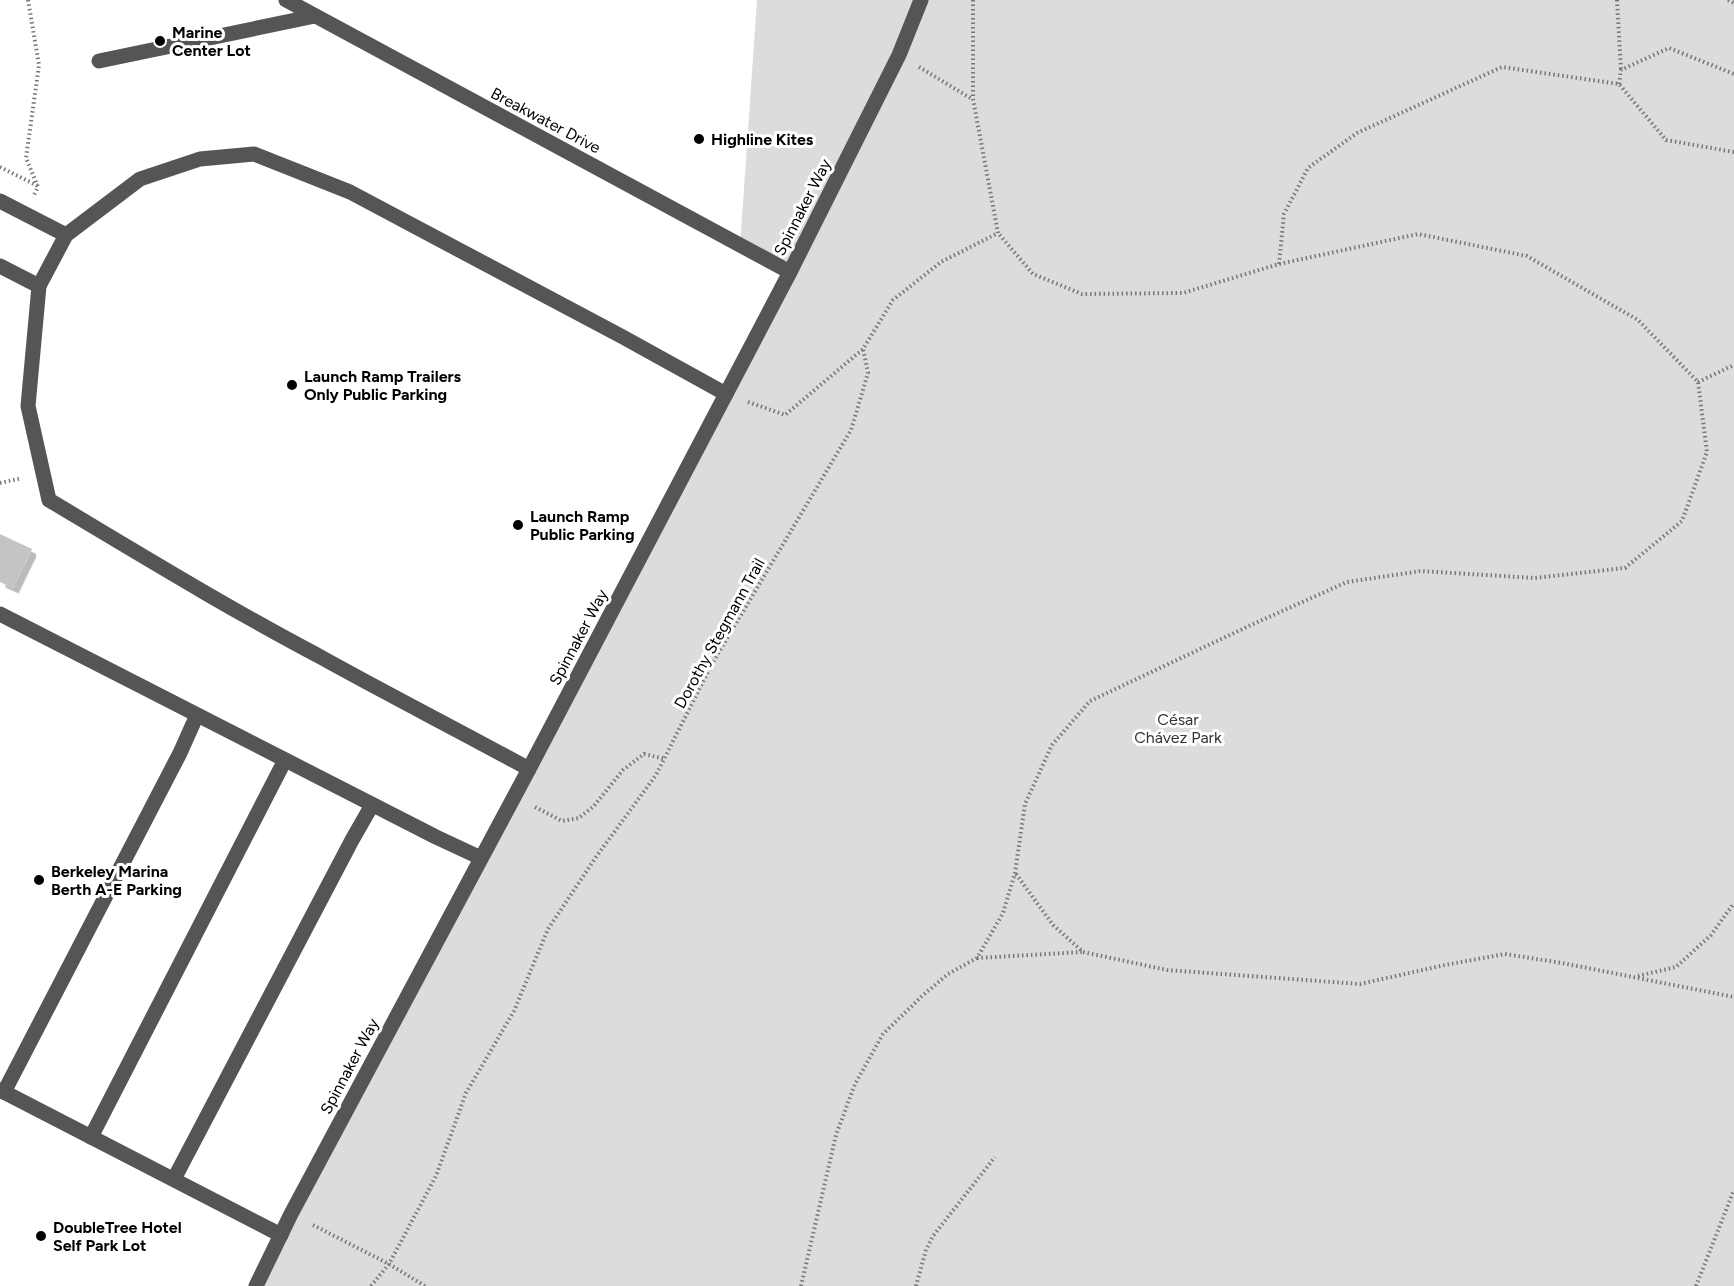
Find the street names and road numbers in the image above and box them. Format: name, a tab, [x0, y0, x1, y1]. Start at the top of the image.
street label: Breakwater Drive	[488, 84, 604, 157]
street label: Spinnaker Way	[770, 155, 835, 259]
street label: Dorothy Stegmann Trail	[670, 555, 769, 712]
street label: Spinnaker Way	[545, 586, 612, 688]
street label: Spinnaker Way	[316, 1015, 383, 1117]

